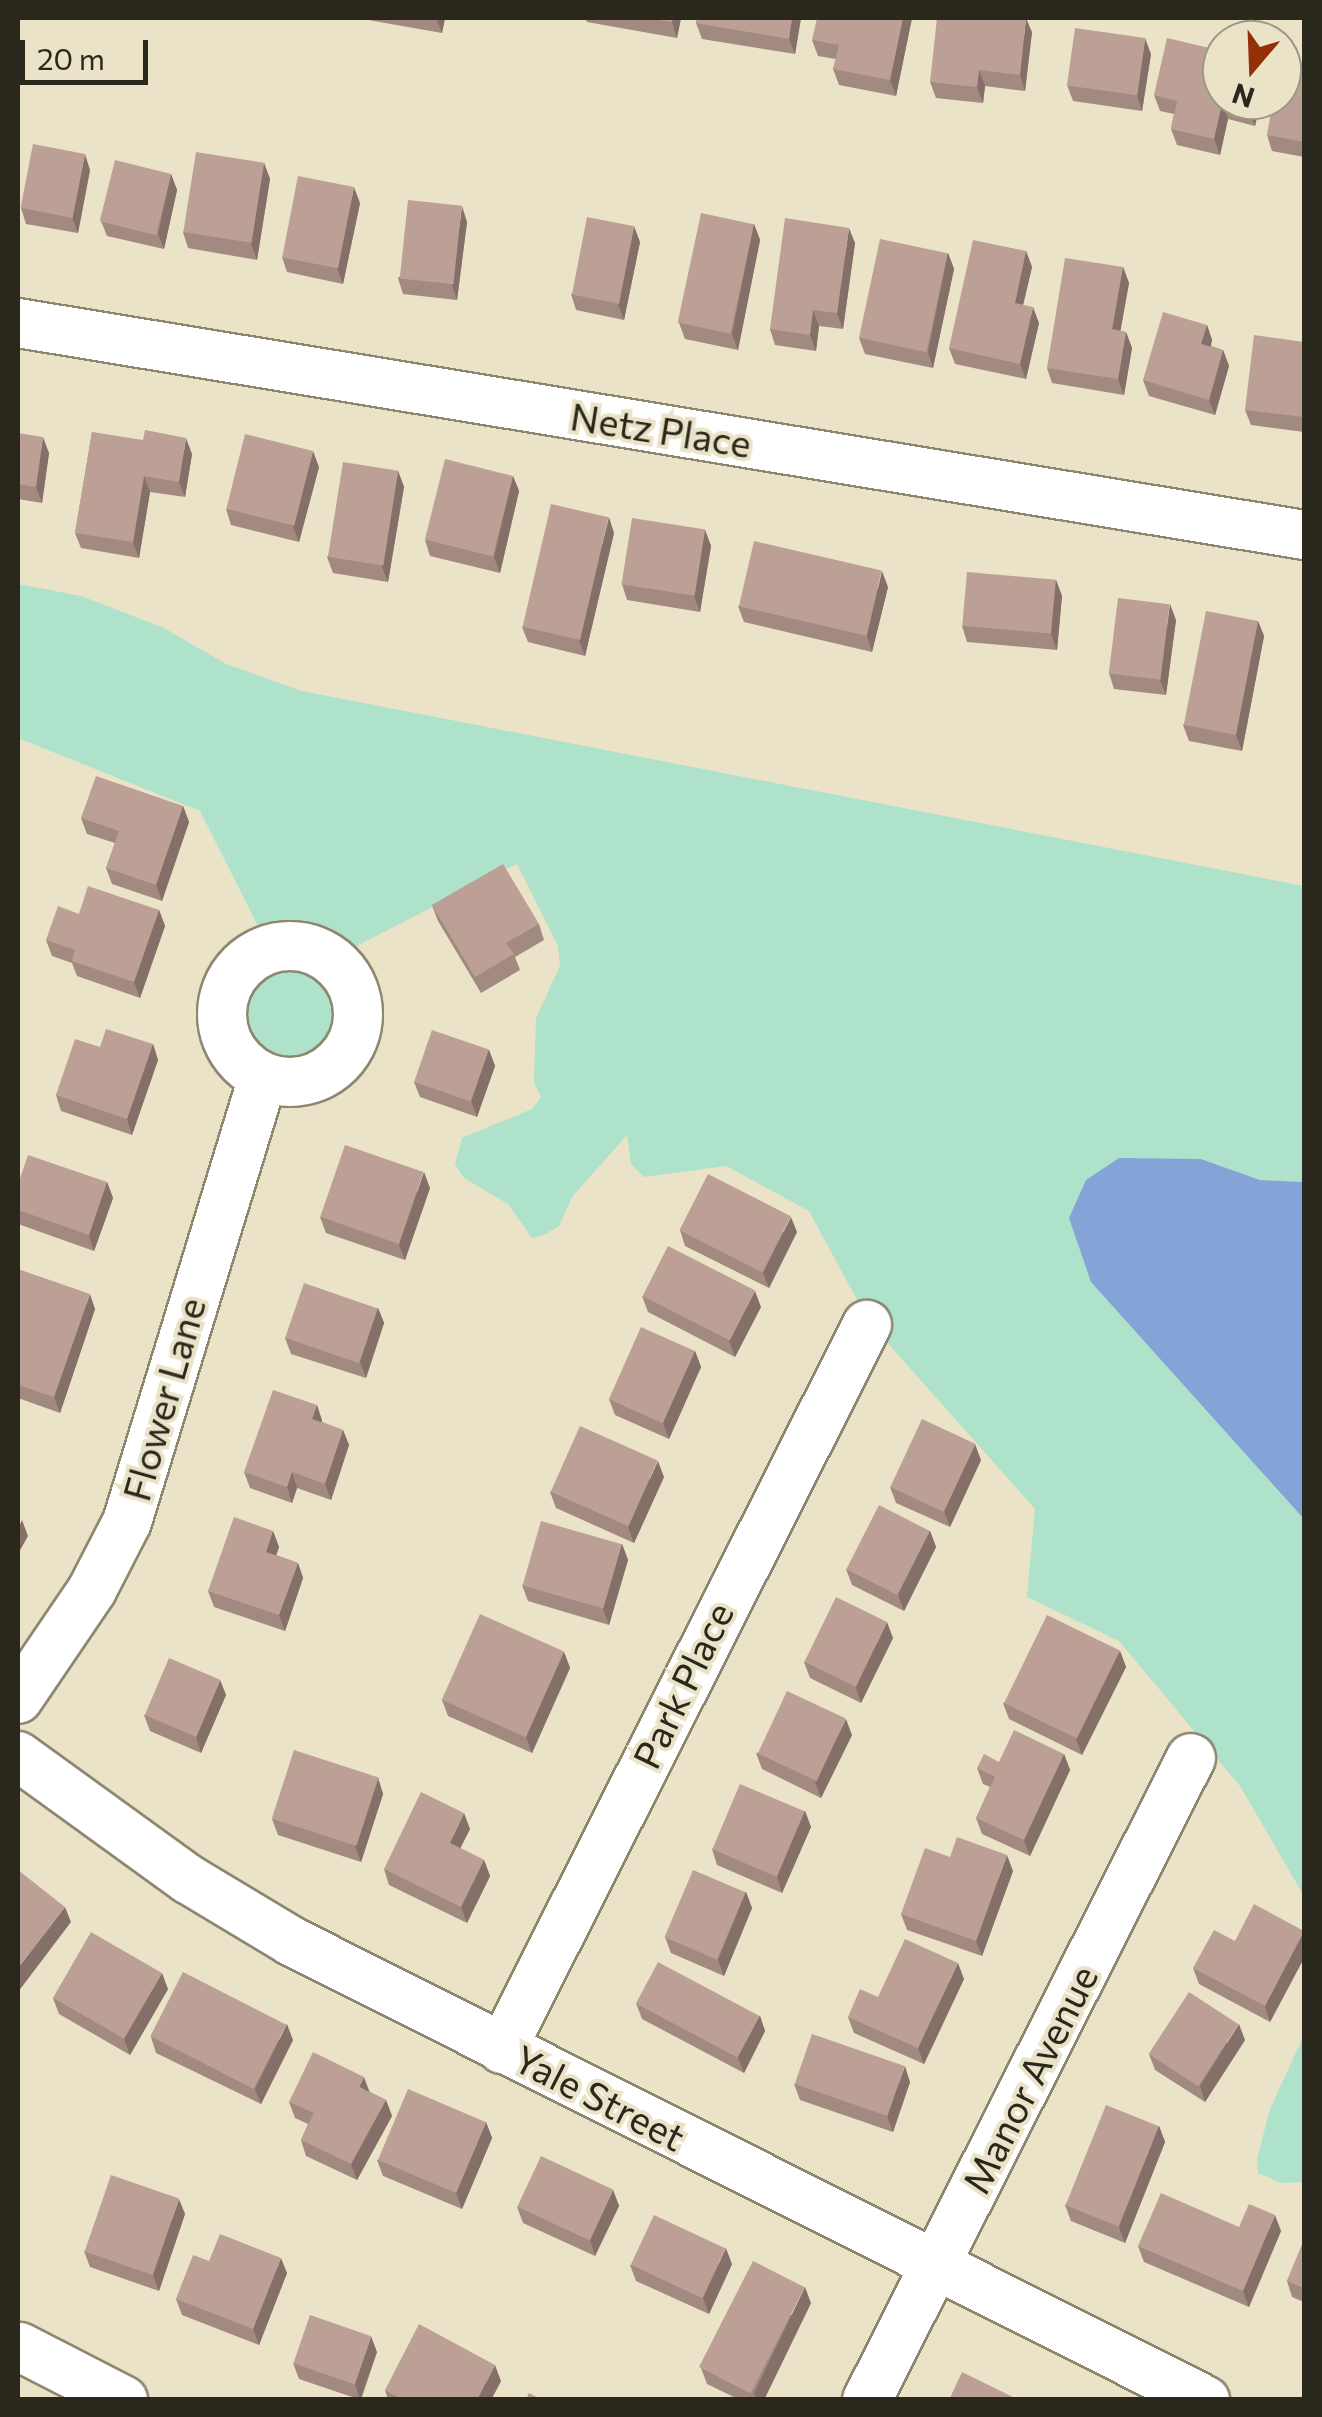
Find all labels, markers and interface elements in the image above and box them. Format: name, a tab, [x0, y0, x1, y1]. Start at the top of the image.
scale bar	[25, 20, 152, 82]
north arrow	[1202, 20, 1302, 120]
text: 20 m	[37, 39, 105, 76]
text: N	[1227, 77, 1258, 116]
street label: Netz Place	[567, 392, 755, 466]
street label: Flower Lane	[112, 1292, 214, 1506]
street label: Park Place	[622, 1595, 742, 1775]
street label: Manor Avenue	[952, 1958, 1106, 2200]
street label: Yale Street	[507, 2035, 693, 2159]

